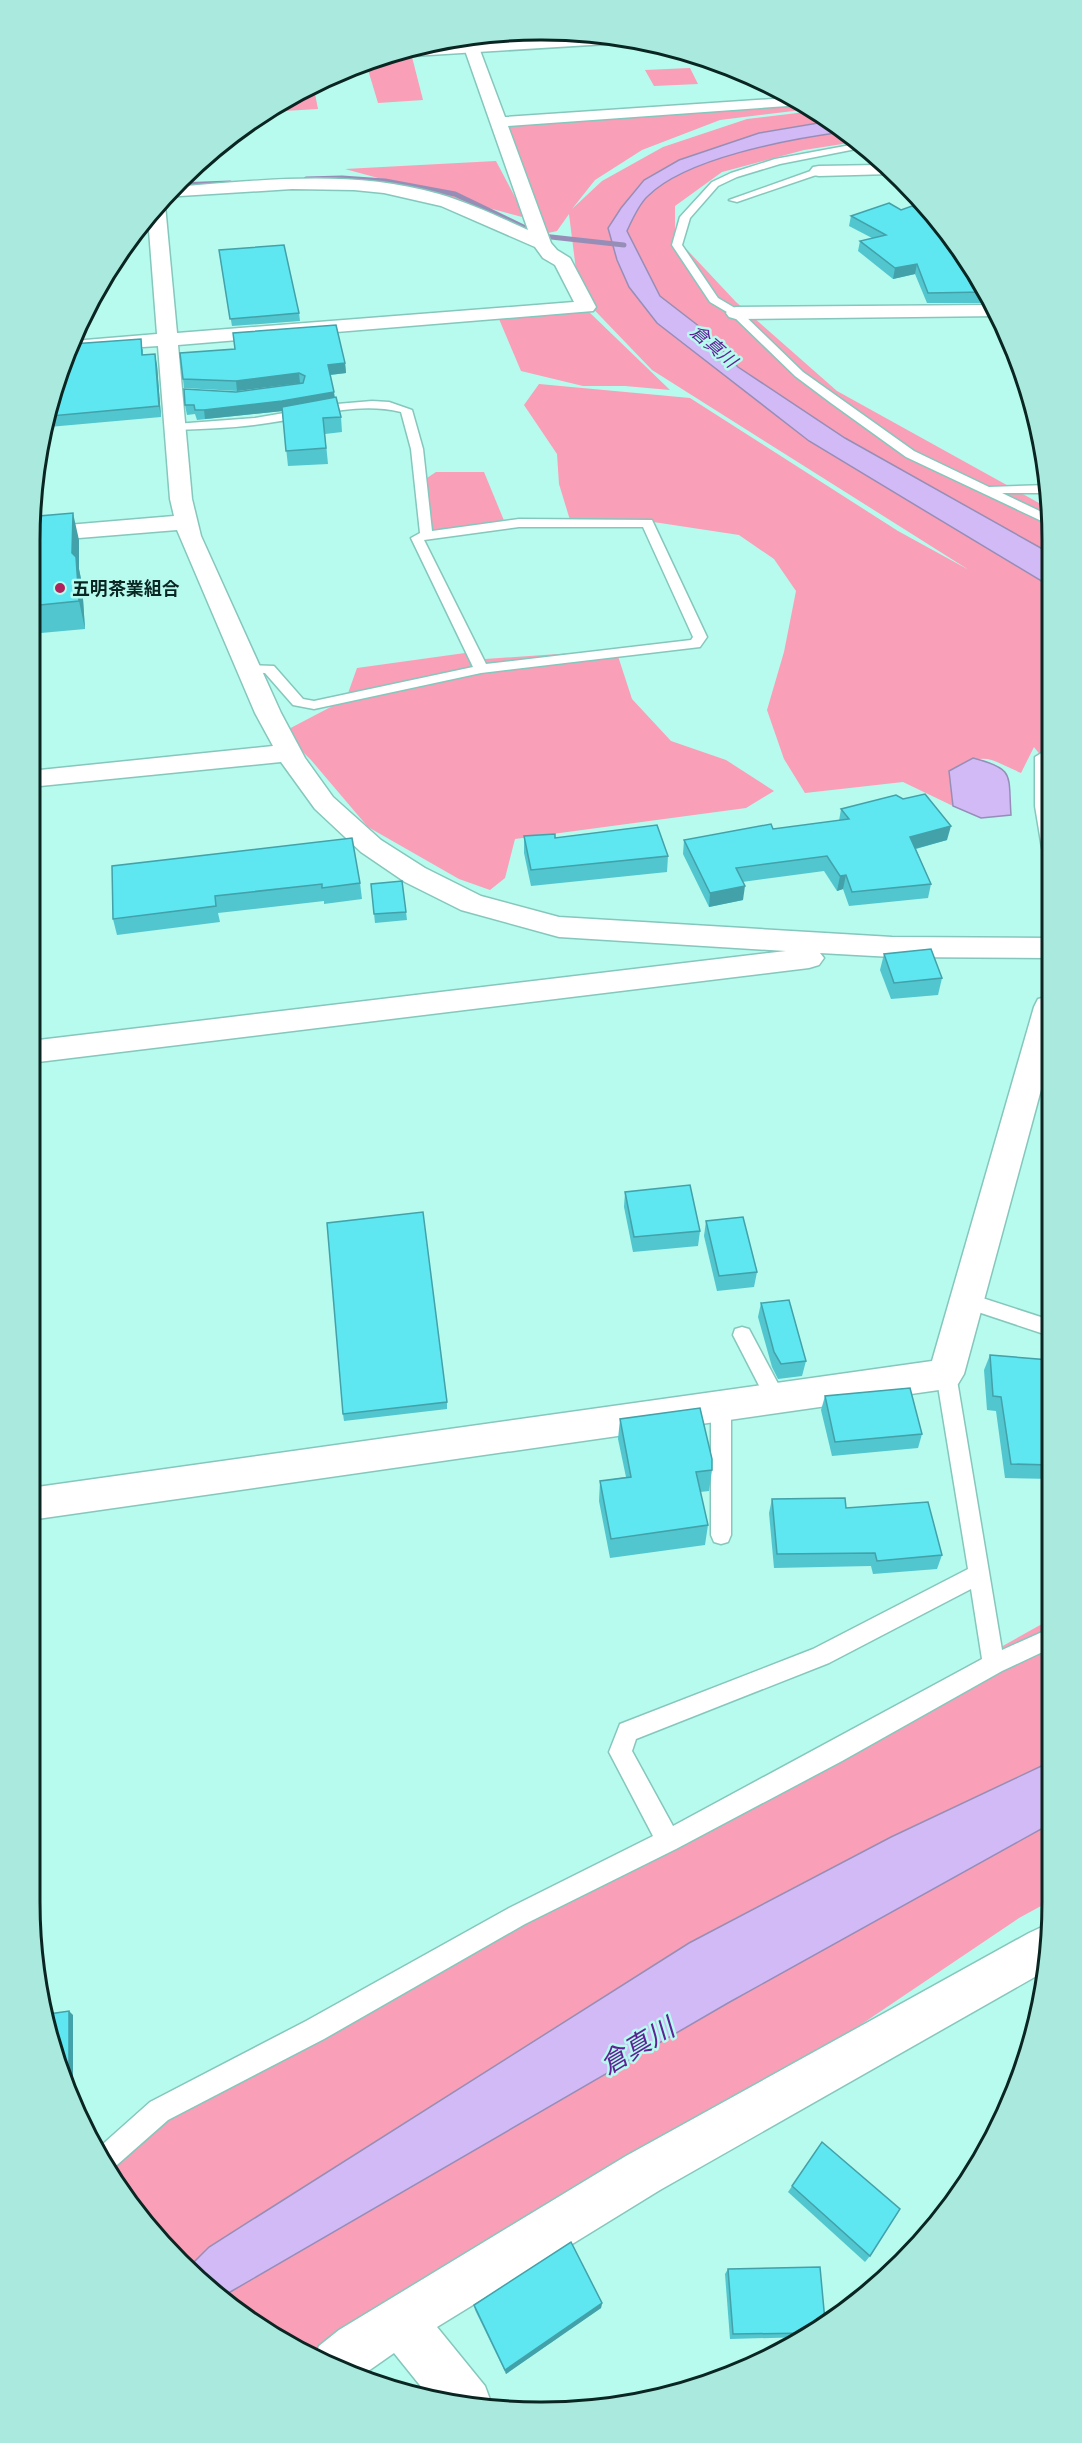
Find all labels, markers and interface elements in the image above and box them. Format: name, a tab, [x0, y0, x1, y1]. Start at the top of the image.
water label: 倉真川	[685, 319, 744, 374]
place label: 五明茶業組合	[72, 576, 180, 601]
marker: 五明茶業組合	[53, 581, 67, 595]
water label: 倉真川	[593, 2008, 684, 2083]

